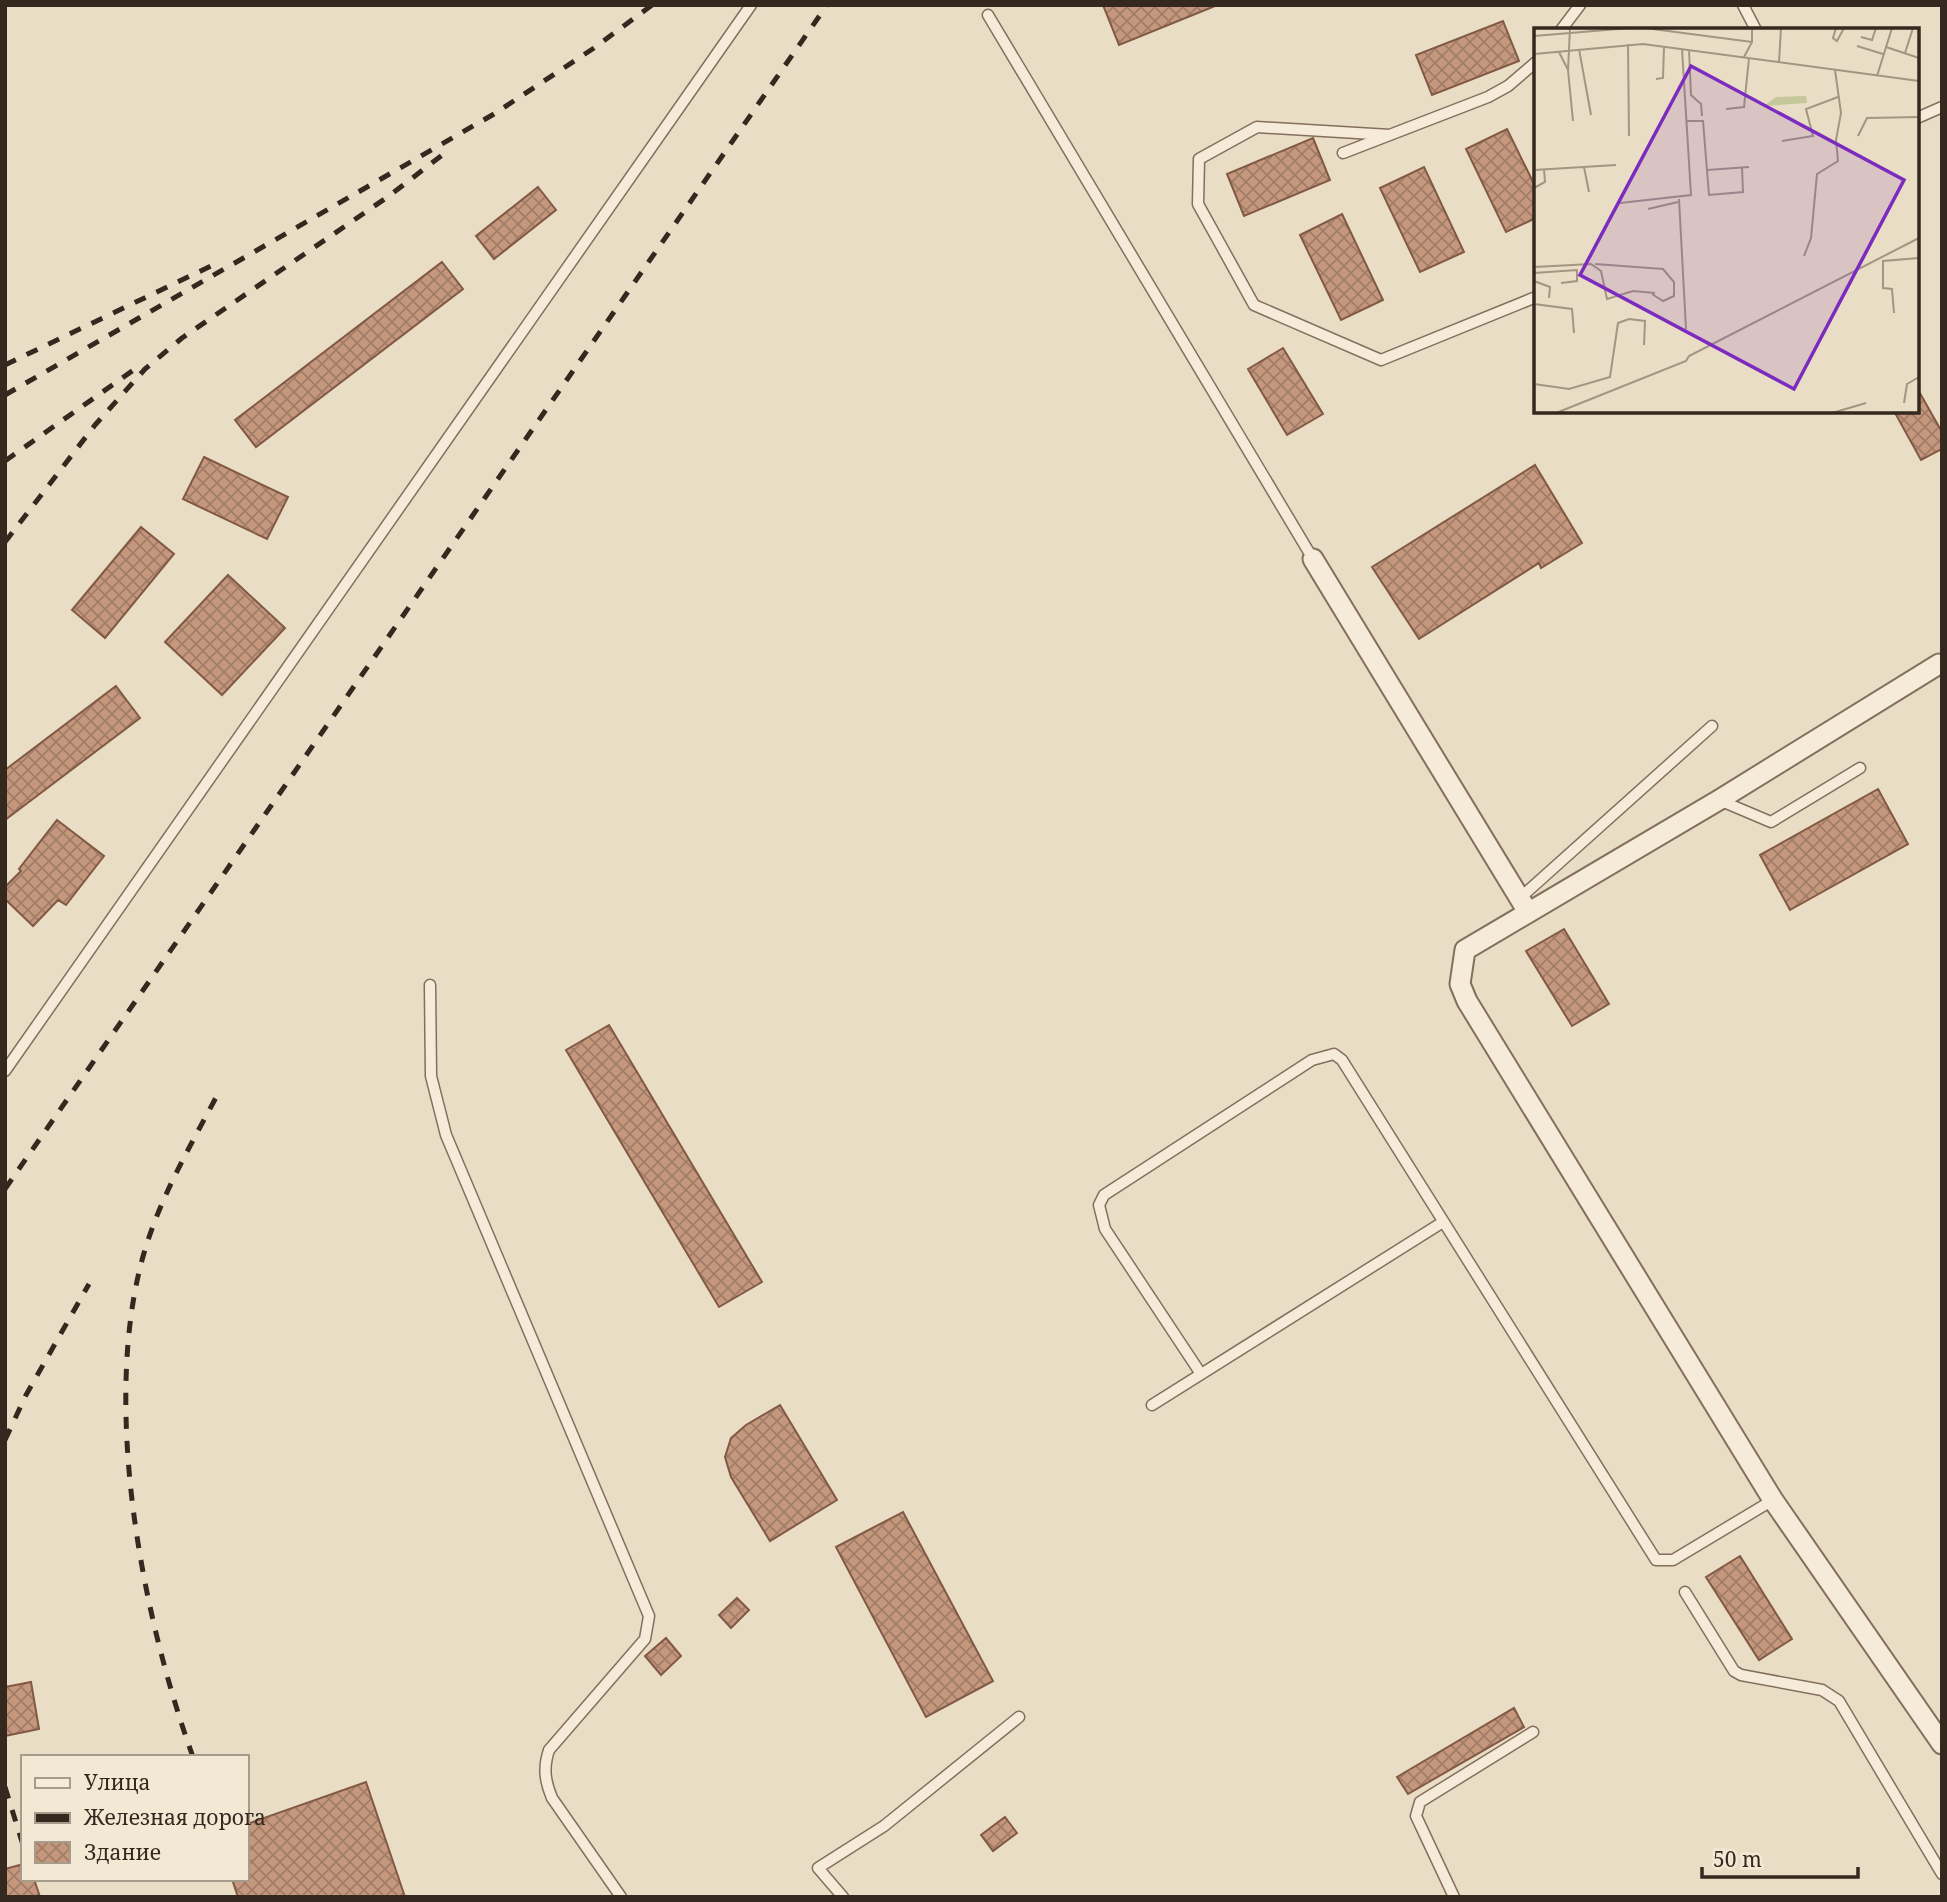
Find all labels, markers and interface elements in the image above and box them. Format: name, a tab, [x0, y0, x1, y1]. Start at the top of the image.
inset map	[1534, 28, 1919, 413]
legend	[21, 1755, 248, 1881]
text: Улица	[84, 1768, 151, 1796]
text: Железная дорога	[83, 1803, 266, 1831]
scale bar	[1702, 1836, 1858, 1880]
text: Здание	[84, 1838, 161, 1866]
text: 50 m	[1713, 1845, 1762, 1873]

